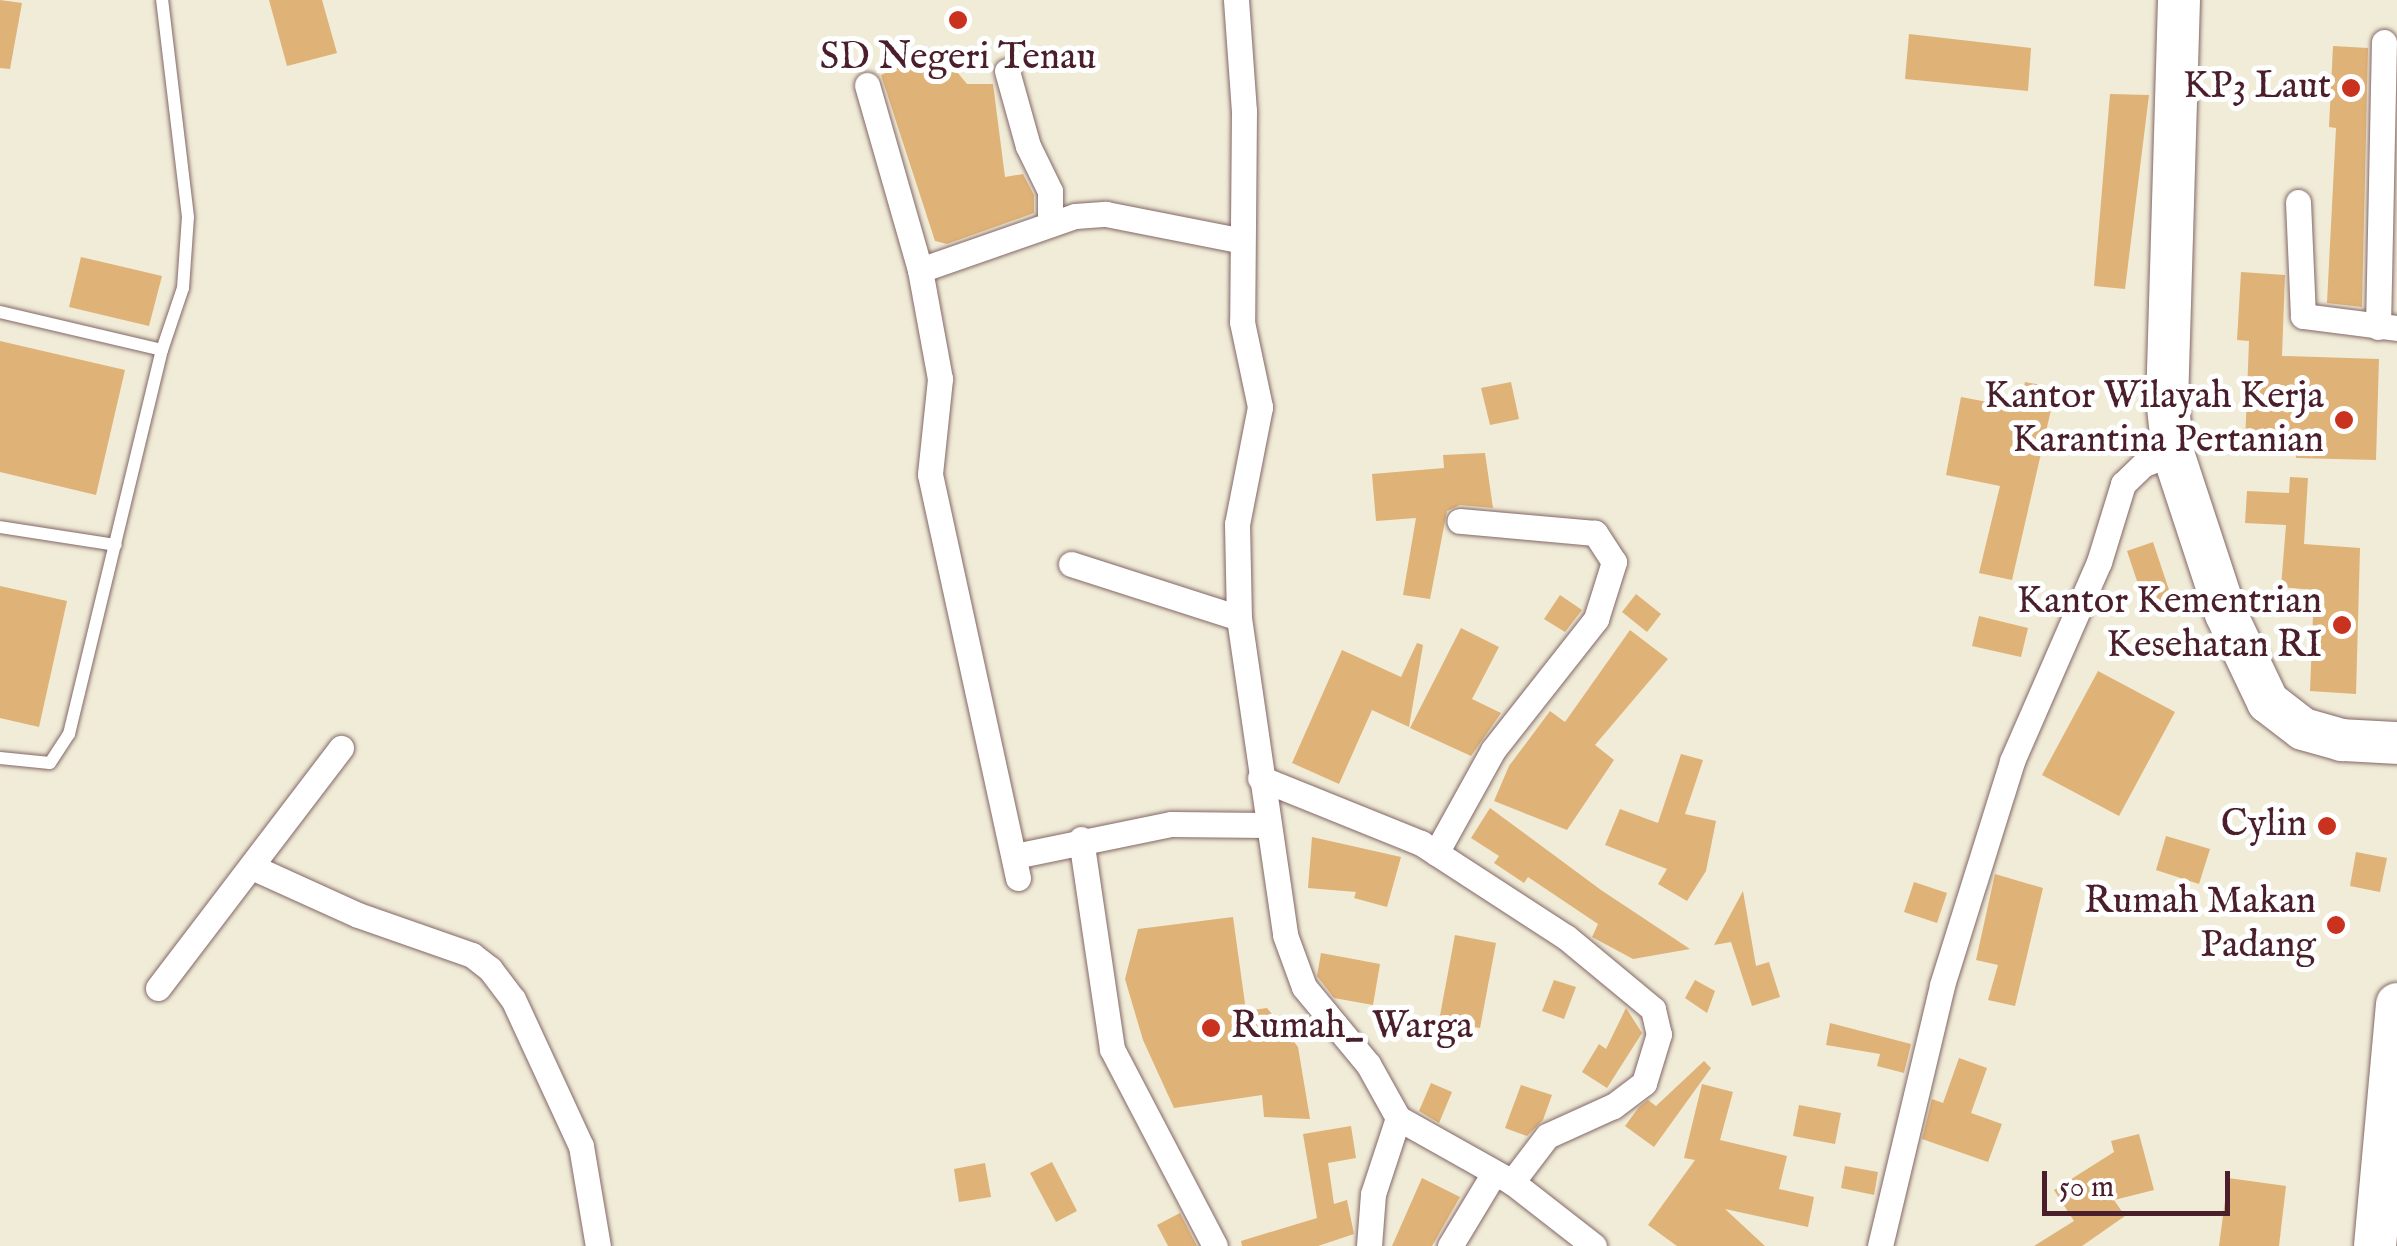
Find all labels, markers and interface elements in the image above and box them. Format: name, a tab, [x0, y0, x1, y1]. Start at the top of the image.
marker: SD Negeri Tenau	[947, 9, 969, 31]
place label: SD Negeri Tenau	[820, 36, 1096, 82]
place label: KP3 Laut	[2183, 65, 2331, 111]
marker: KP3 Laut	[2340, 77, 2362, 99]
place label: Kantor Wilayah Kerja Karantina Pertanian	[1984, 375, 2324, 464]
marker: Kantor Wilayah Kerja Karantina Pertanian	[2333, 409, 2355, 431]
place label: Kantor Kementrian Kesehatan RI	[2017, 580, 2322, 669]
marker: Kantor Kementrian Kesehatan RI	[2331, 614, 2353, 636]
place label: Cylin	[2221, 803, 2307, 849]
marker: Cylin	[2316, 815, 2338, 837]
place label: Rumah Makan Padang	[2084, 880, 2316, 969]
marker: Rumah Makan Padang	[2325, 914, 2347, 936]
place label: Rumah_ Warga	[1231, 1005, 1473, 1051]
marker: Rumah_ Warga	[1200, 1017, 1222, 1039]
scale bar	[2047, 1151, 2234, 1213]
text: 50 m	[2059, 1169, 2114, 1207]

